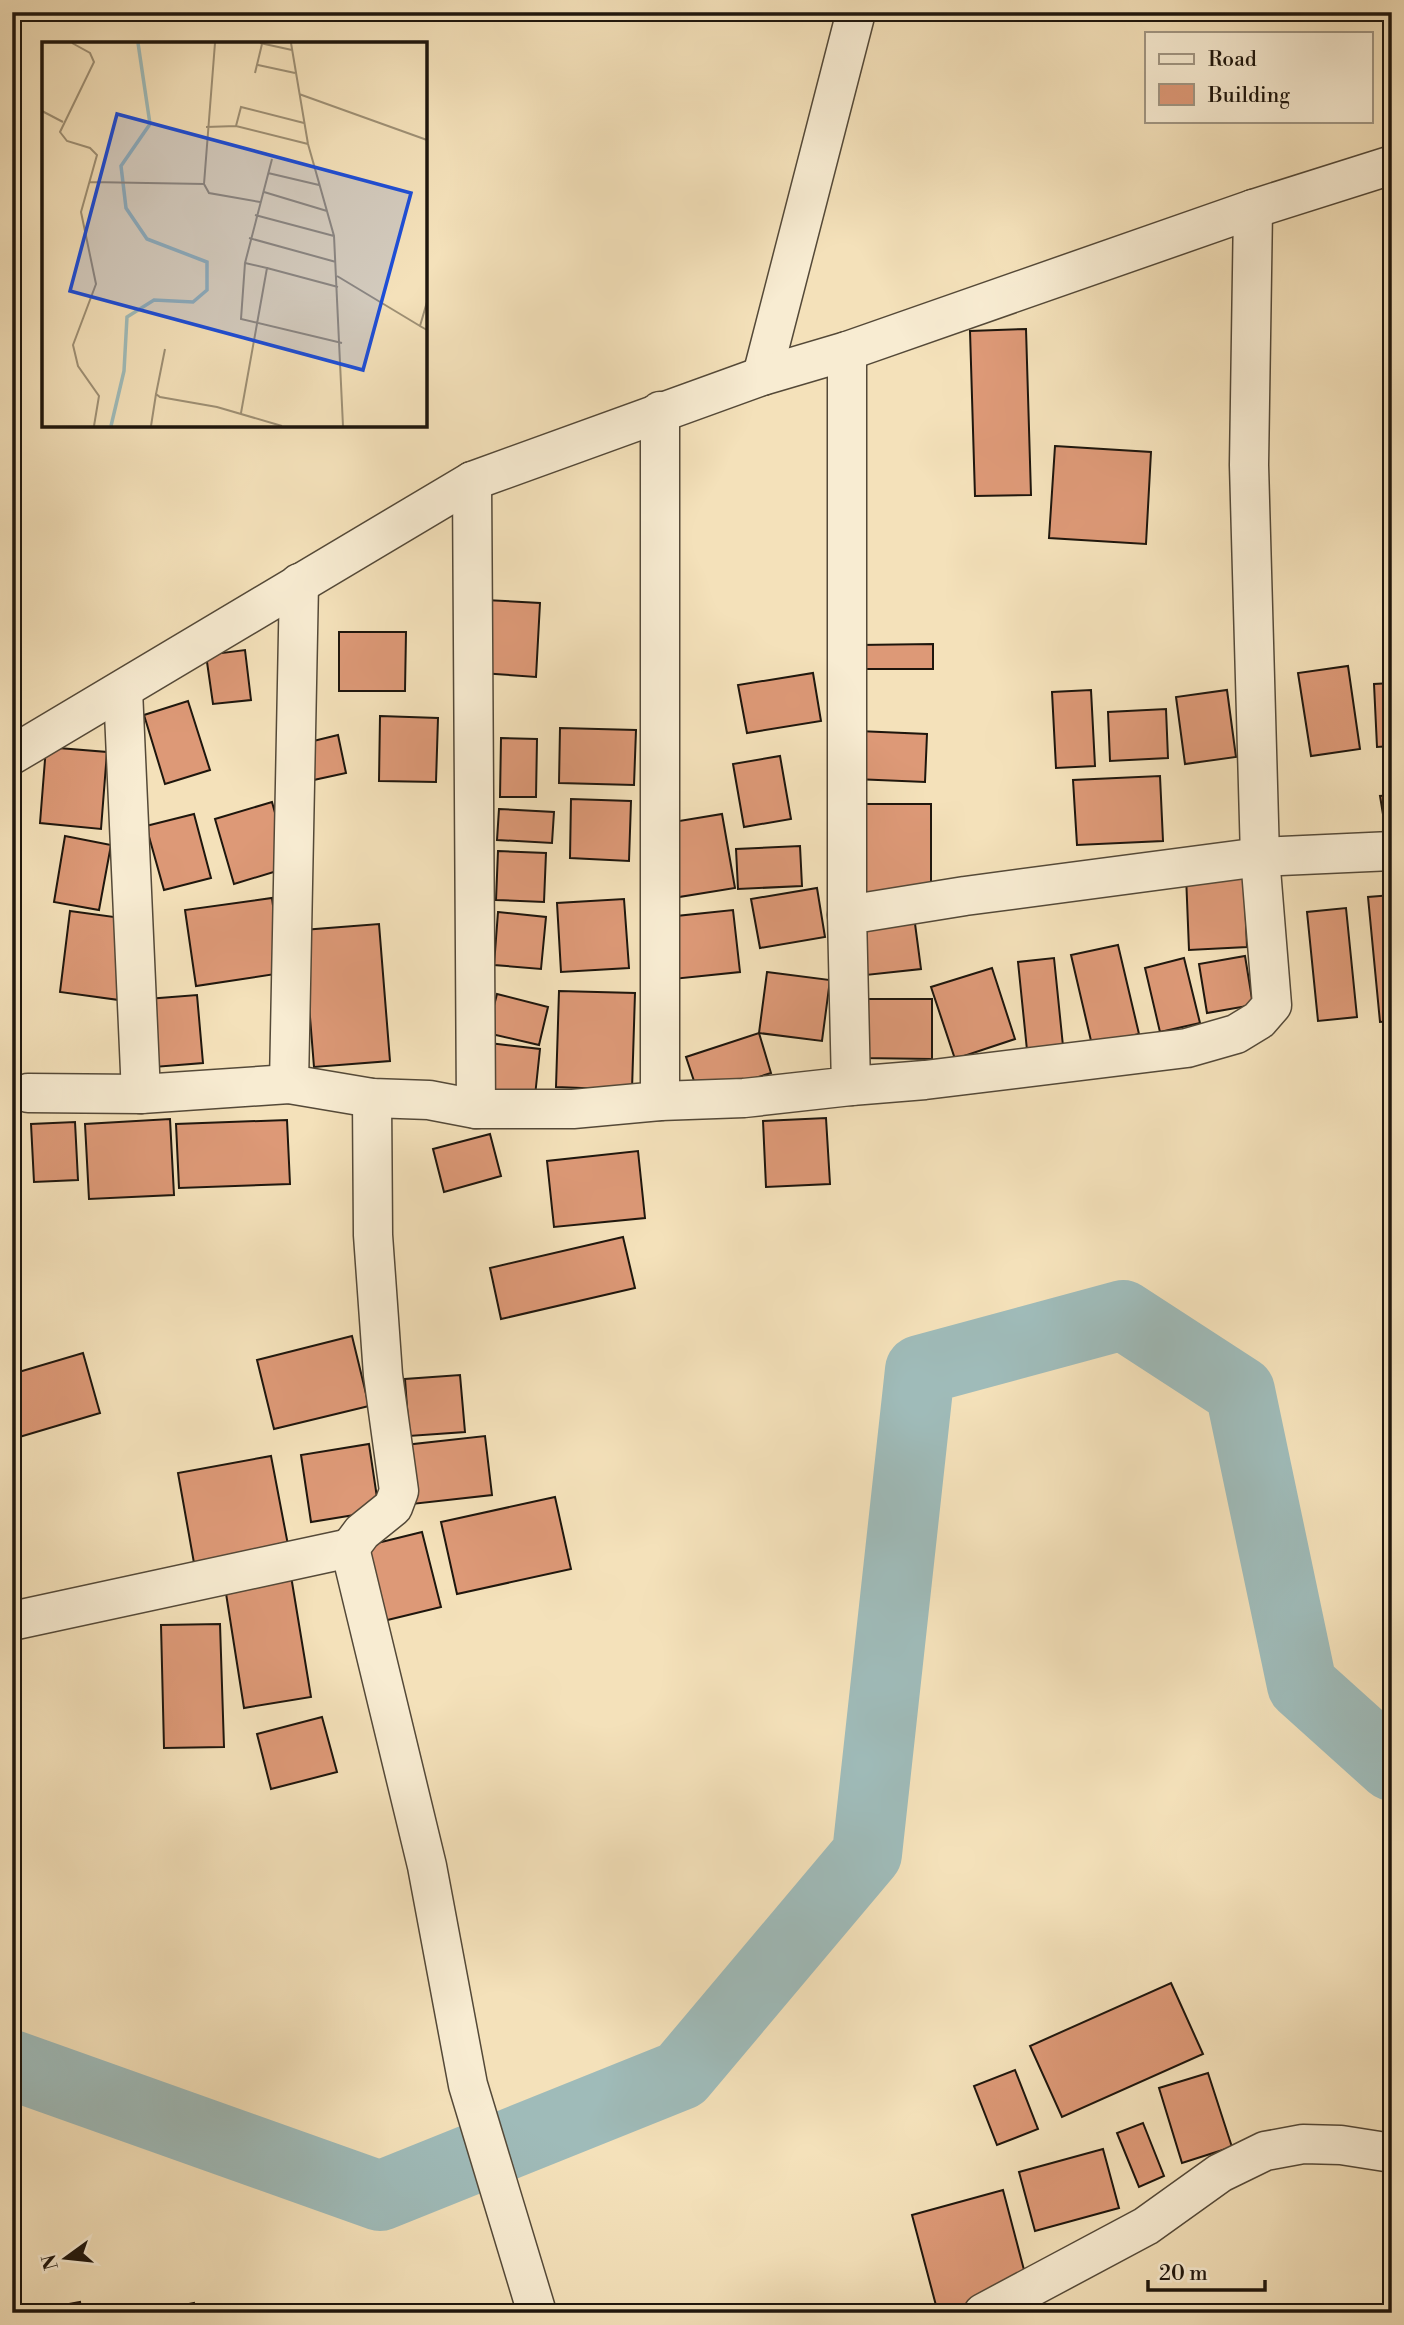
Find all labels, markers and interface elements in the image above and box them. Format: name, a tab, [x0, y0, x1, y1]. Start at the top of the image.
legend	[1145, 32, 1372, 122]
inset map	[42, 42, 427, 427]
text: Road	[1208, 47, 1257, 73]
text: Building	[1207, 83, 1290, 109]
north arrow	[32, 2224, 102, 2294]
scale bar	[1148, 2248, 1266, 2292]
text: N	[37, 2252, 64, 2273]
text: 20 m	[1159, 2261, 1208, 2287]

